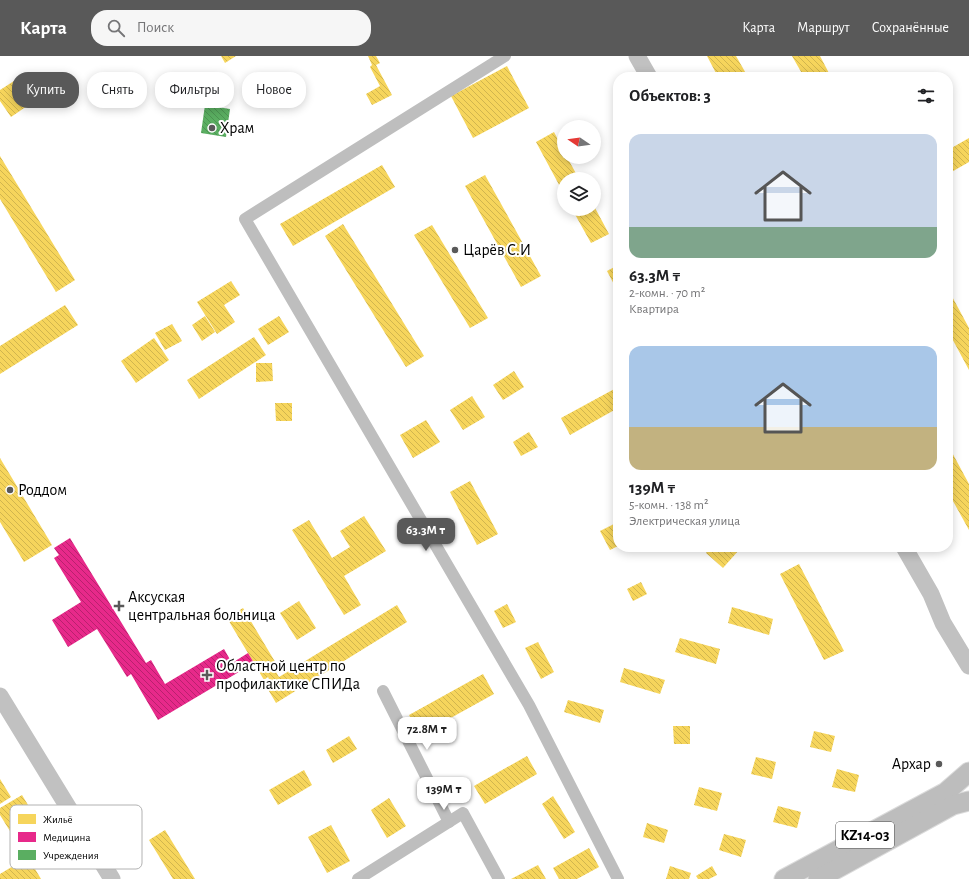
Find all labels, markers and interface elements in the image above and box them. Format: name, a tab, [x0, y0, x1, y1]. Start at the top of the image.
search box	[91, 10, 371, 46]
icon: search	[105, 17, 127, 39]
text: Карта	[20, 19, 67, 38]
text: Поиск	[137, 20, 174, 35]
text: Карта	[742, 21, 775, 35]
text: Маршрут	[797, 21, 850, 35]
text: Сохранённые	[872, 21, 949, 35]
chip: Купить	[12, 72, 79, 108]
chip: Снять	[87, 72, 147, 108]
chip: Фильтры	[155, 72, 234, 108]
chip: Новое	[242, 72, 306, 108]
icon: filters	[915, 85, 937, 107]
text: Объектов: 3	[629, 87, 711, 104]
place label: Храм	[220, 120, 254, 136]
north arrow	[557, 120, 601, 164]
map controls	[557, 120, 601, 216]
marker: Храм	[207, 123, 217, 133]
icon: home	[747, 160, 819, 232]
button: layers	[557, 172, 601, 216]
place label: Царёв С.И	[463, 242, 531, 258]
marker: Царёв С.И	[450, 245, 460, 255]
text: 63.3M ₸	[629, 267, 681, 284]
text: 2-комн. · 70 m²	[629, 287, 705, 300]
text: Квартира	[629, 303, 679, 316]
icon: home	[747, 372, 819, 444]
text: 139M ₸	[629, 479, 676, 496]
place label: Роддом	[18, 482, 67, 498]
marker: Роддом	[5, 485, 15, 495]
text: 5-комн. · 138 m²	[629, 499, 709, 512]
text: Электрическая улица	[629, 515, 740, 528]
pin: 63.3M ₸	[389, 518, 463, 552]
text: 63.3M ₸	[406, 524, 446, 537]
place label: Аксуская центральная больница	[128, 589, 276, 623]
marker: Аксуская центральная больница	[113, 600, 125, 612]
place label: Областной центр по профилактике СПИДа	[216, 658, 360, 692]
marker: Областной центр по профилактике СПИДа	[201, 669, 213, 681]
pin: 72.8M ₸	[390, 717, 464, 751]
text: 72.8M ₸	[407, 723, 447, 736]
place label: Архар	[892, 756, 931, 772]
marker: Архар	[934, 759, 944, 769]
pin: 139M ₸	[411, 777, 477, 811]
text: 139M ₸	[426, 783, 462, 796]
legend	[10, 805, 142, 869]
text: Жильё	[43, 814, 73, 825]
road number: KZ14-03	[836, 822, 894, 848]
text: Медицина	[43, 832, 91, 843]
text: Учреждения	[43, 850, 99, 861]

